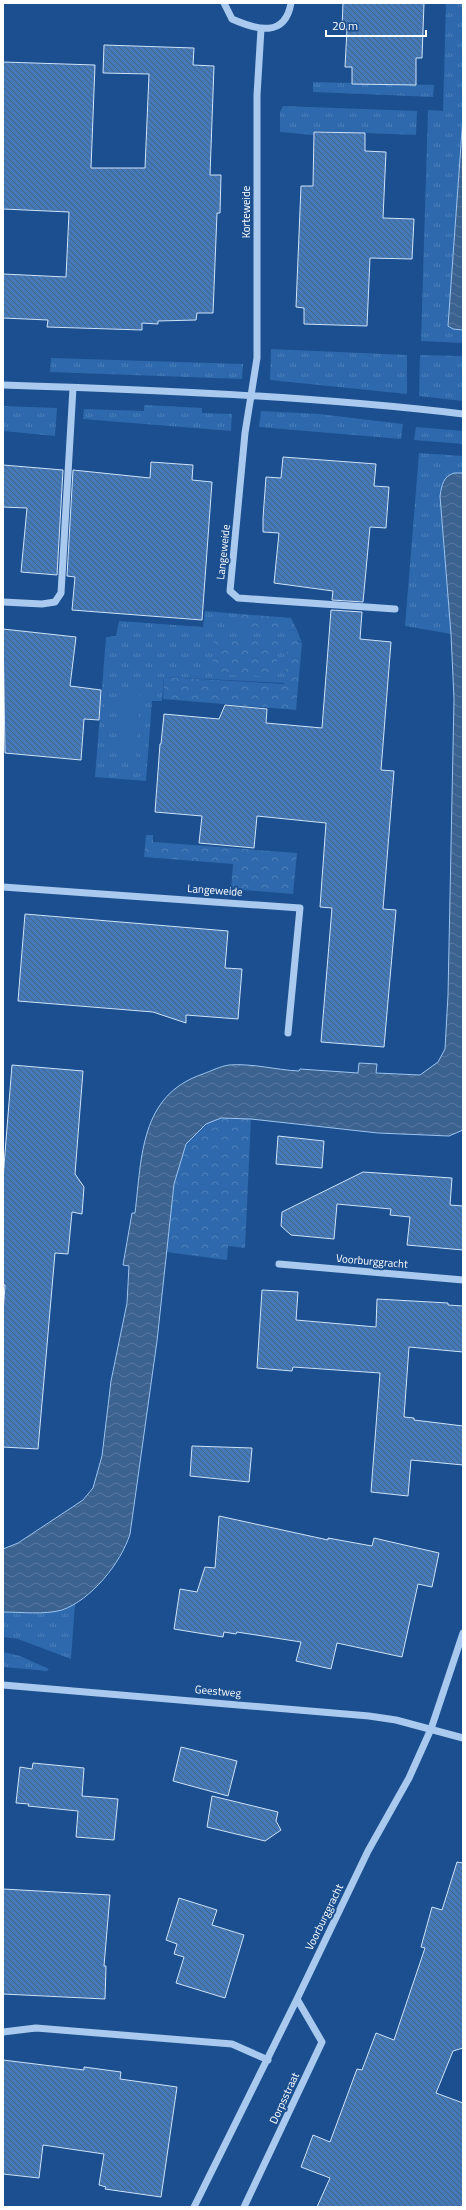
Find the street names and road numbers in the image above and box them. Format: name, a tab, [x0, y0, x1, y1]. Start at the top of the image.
street label: Korteweide	[238, 185, 254, 238]
street label: Langeweide	[212, 523, 234, 580]
street label: Langeweide	[187, 880, 244, 900]
street label: Voorburggracht	[335, 1250, 409, 1272]
street label: Geestweg	[194, 1681, 242, 1701]
street label: Voorburggracht	[301, 1881, 347, 1953]
street label: Dorpsstraat	[265, 2069, 303, 2126]

